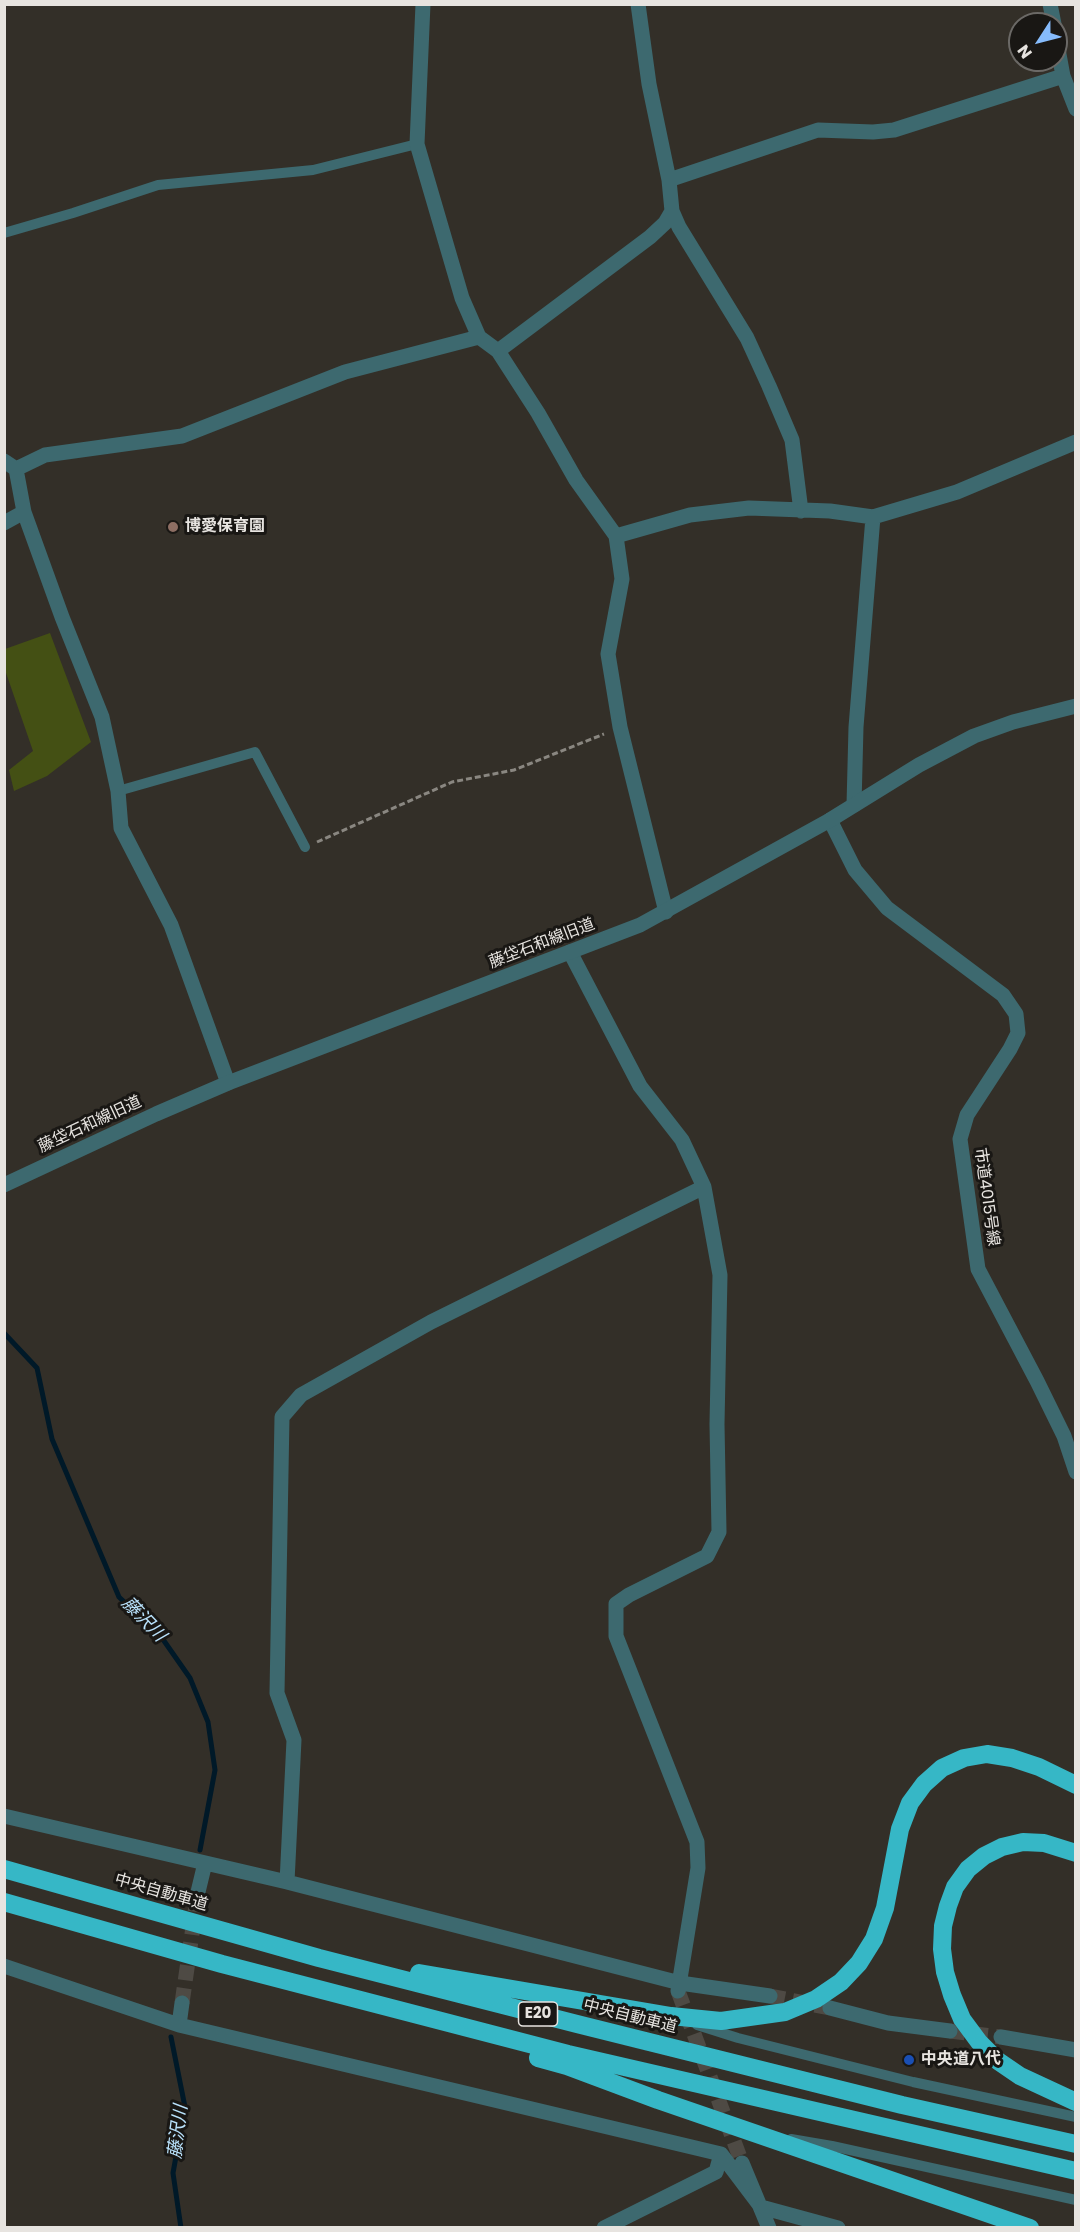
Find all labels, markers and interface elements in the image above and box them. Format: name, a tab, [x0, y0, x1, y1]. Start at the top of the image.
north arrow	[1008, 12, 1068, 72]
text: N	[1012, 40, 1038, 63]
place label: 博愛保育園	[185, 517, 265, 537]
marker: 博愛保育園	[166, 520, 180, 534]
street label: 藤垈石和線旧道	[486, 915, 598, 973]
street label: 藤垈石和線旧道	[35, 1093, 145, 1157]
street label: 市道4015号線	[970, 1147, 1002, 1247]
water label: 藤沢川	[116, 1593, 170, 1647]
street label: 中央自動車道	[112, 1871, 210, 1915]
street label: 中央自動車道	[581, 1996, 679, 2038]
road number: E20	[518, 2002, 558, 2026]
place label: 中央道八代	[921, 2050, 1001, 2070]
marker: 中央道八代	[902, 2053, 916, 2067]
water label: 藤沢川	[165, 2104, 193, 2160]

